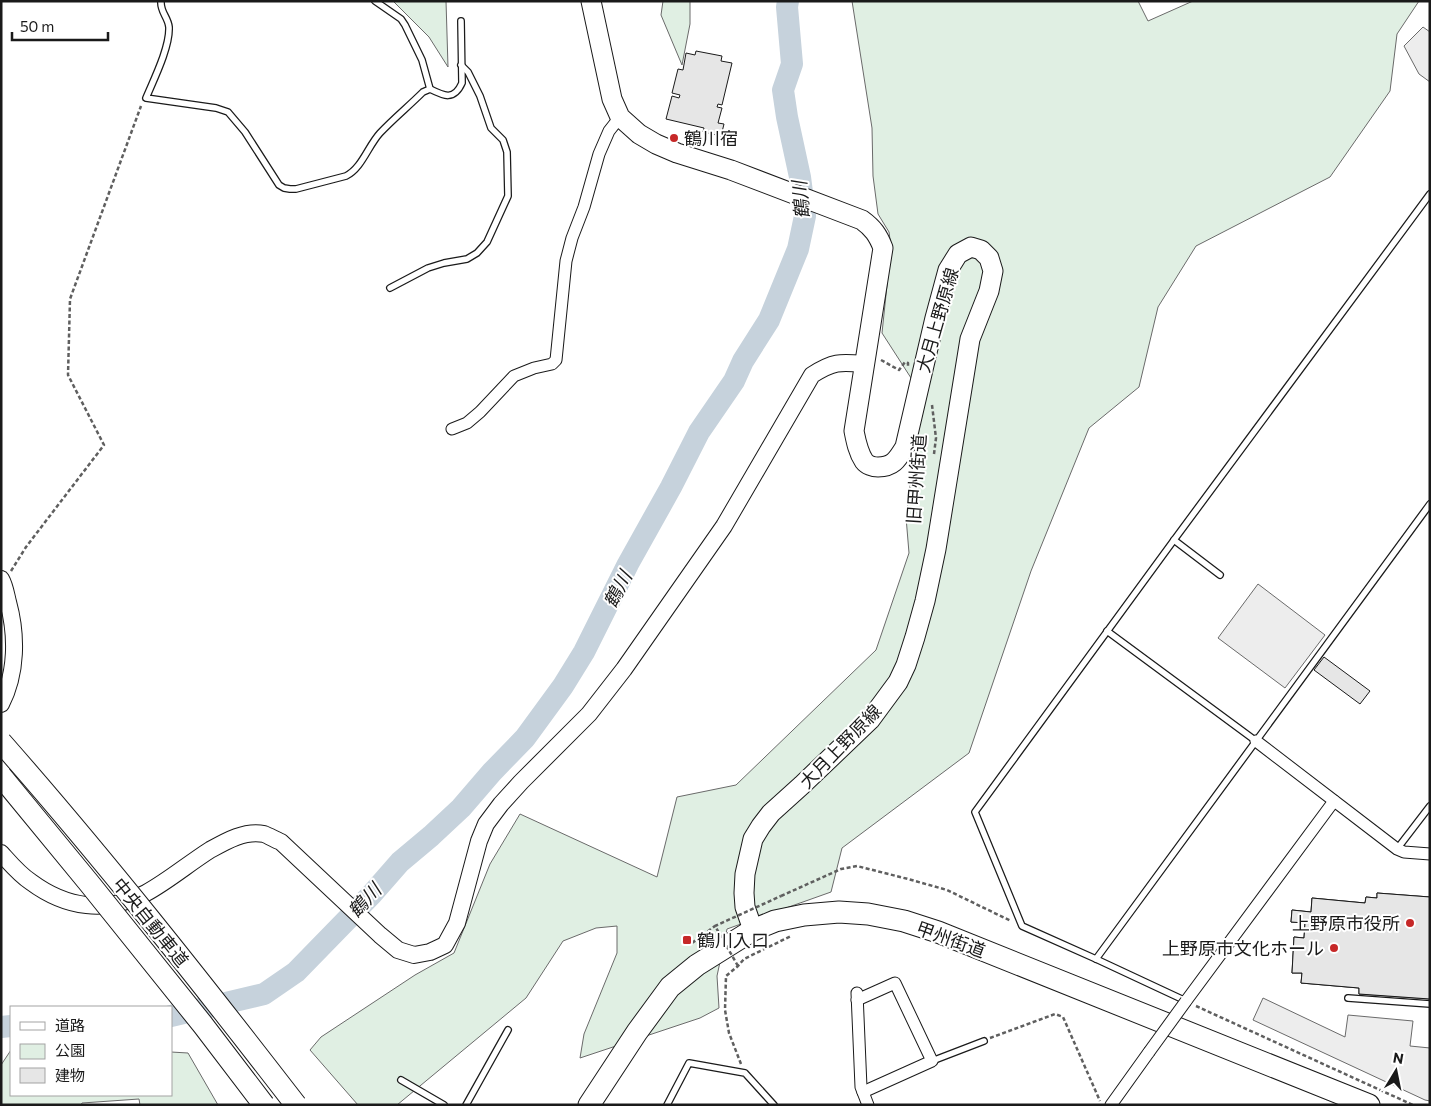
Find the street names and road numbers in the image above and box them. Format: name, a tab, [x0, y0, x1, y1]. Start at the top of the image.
street label: 大月上野原線	[912, 265, 962, 375]
street label: 旧甲州街道	[902, 433, 930, 525]
street label: 大月上野原線	[795, 700, 885, 792]
street label: 中央自動車道	[108, 873, 194, 971]
street label: 甲州街道	[913, 916, 989, 962]

